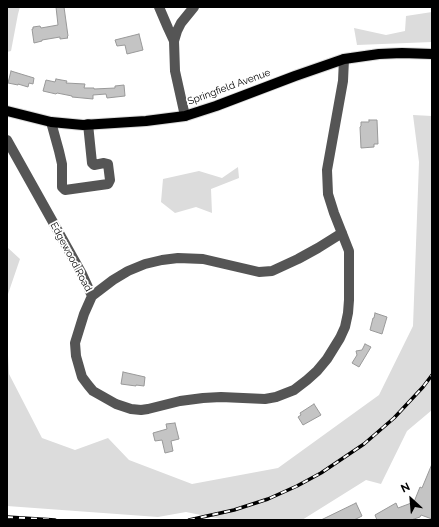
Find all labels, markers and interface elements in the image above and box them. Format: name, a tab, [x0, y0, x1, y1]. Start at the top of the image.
street label: Springfield Avenue	[186, 66, 272, 108]
street label: Edgewood Road	[48, 220, 94, 294]
north arrow	[391, 479, 431, 519]
text: N	[399, 480, 412, 495]

